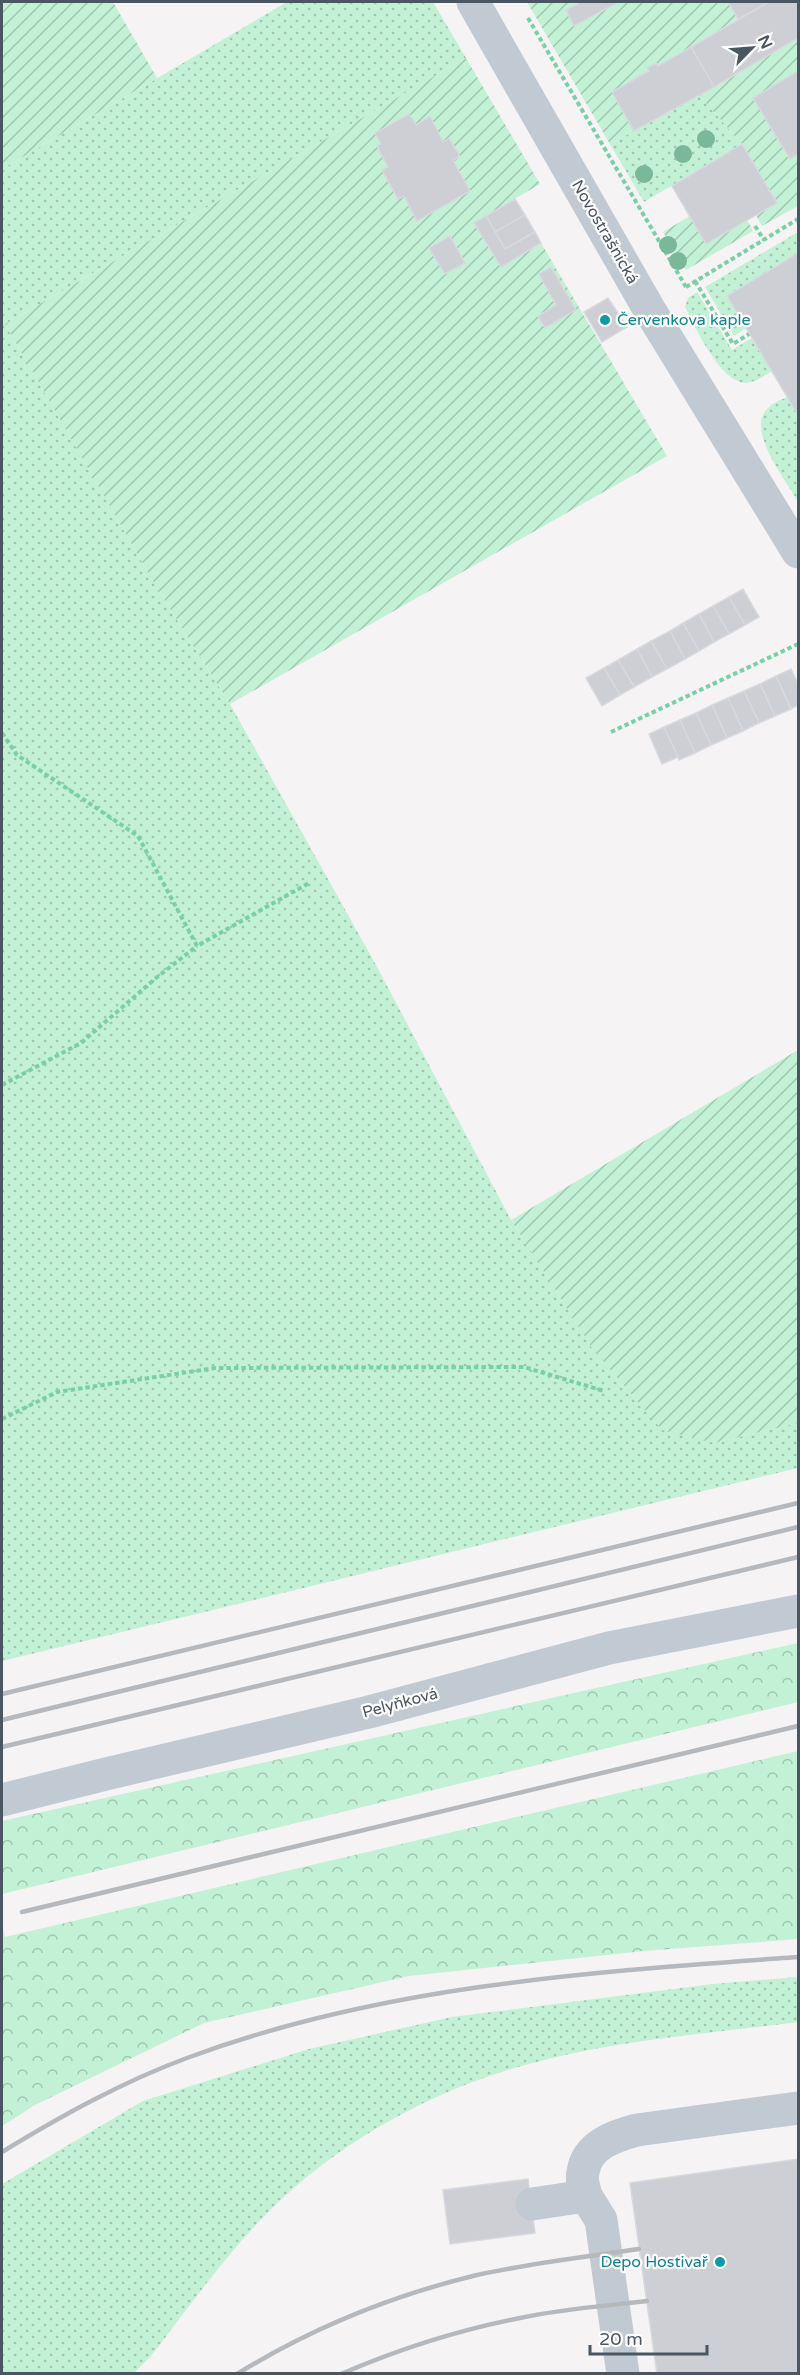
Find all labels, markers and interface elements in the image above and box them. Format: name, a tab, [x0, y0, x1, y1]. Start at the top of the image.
north arrow	[722, 18, 782, 78]
text: N	[753, 32, 776, 52]
street label: Novostrašnická	[567, 176, 643, 288]
place label: Červenkova kaple	[617, 310, 751, 330]
marker: Červenkova kaple	[598, 313, 612, 327]
street label: Pelyňková	[360, 1683, 440, 1723]
place label: Depo Hostivař	[600, 2252, 709, 2272]
marker: Depo Hostivař	[713, 2255, 727, 2269]
scale bar	[590, 2318, 707, 2356]
text: 20 m	[599, 2328, 643, 2350]

